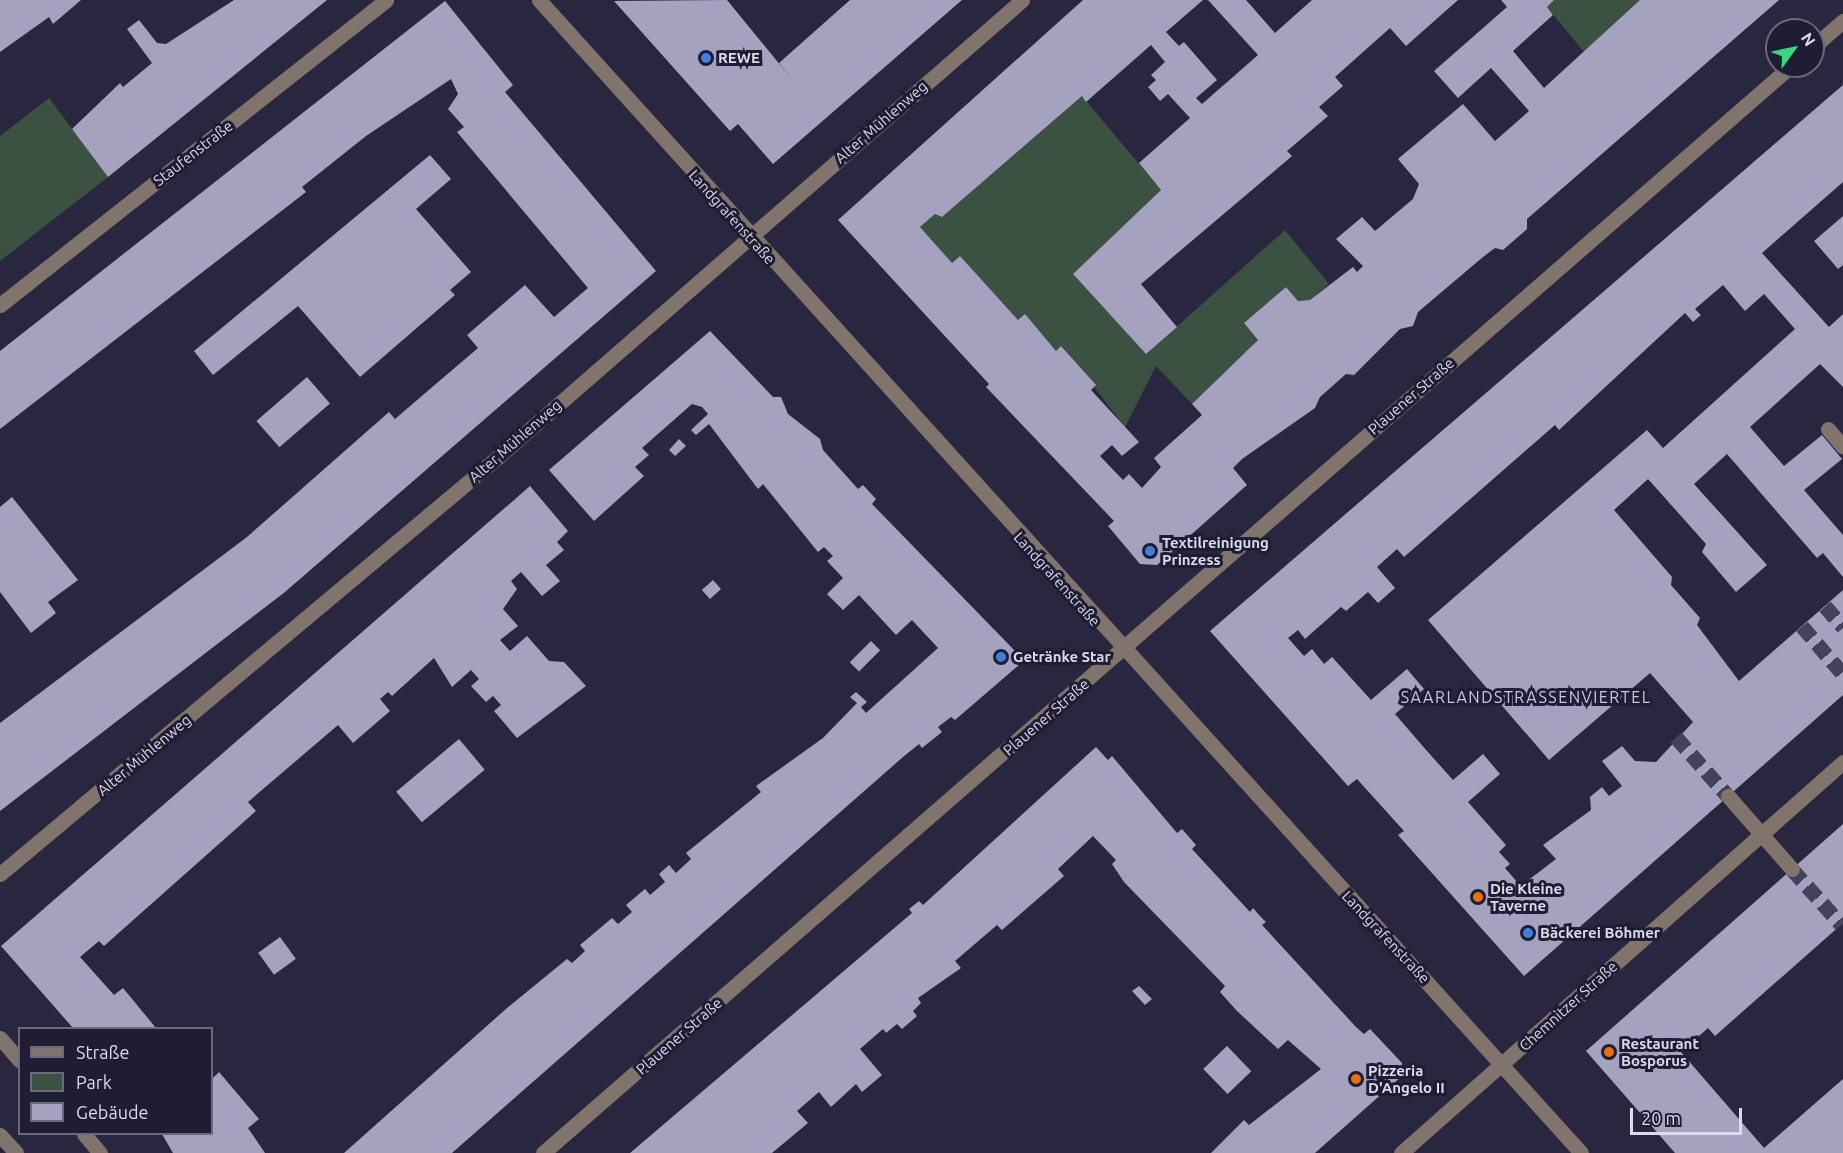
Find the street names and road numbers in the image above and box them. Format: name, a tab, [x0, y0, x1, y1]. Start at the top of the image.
street label: Alter Mühlenweg	[831, 77, 931, 167]
street label: Staufenstraße	[150, 116, 236, 190]
street label: Landgrafenstraße	[685, 166, 779, 268]
street label: Plauener Straße	[1364, 354, 1458, 438]
street label: Alter Mühlenweg	[465, 396, 565, 486]
street label: Landgrafenstraße	[1010, 528, 1104, 630]
street label: Plauener Straße	[999, 675, 1093, 759]
street label: Alter Mühlenweg	[94, 711, 194, 799]
street label: Landgrafenstraße	[1338, 887, 1434, 987]
street label: Chemnitzer Straße	[1515, 957, 1621, 1055]
street label: Plauener Straße	[632, 994, 726, 1078]

